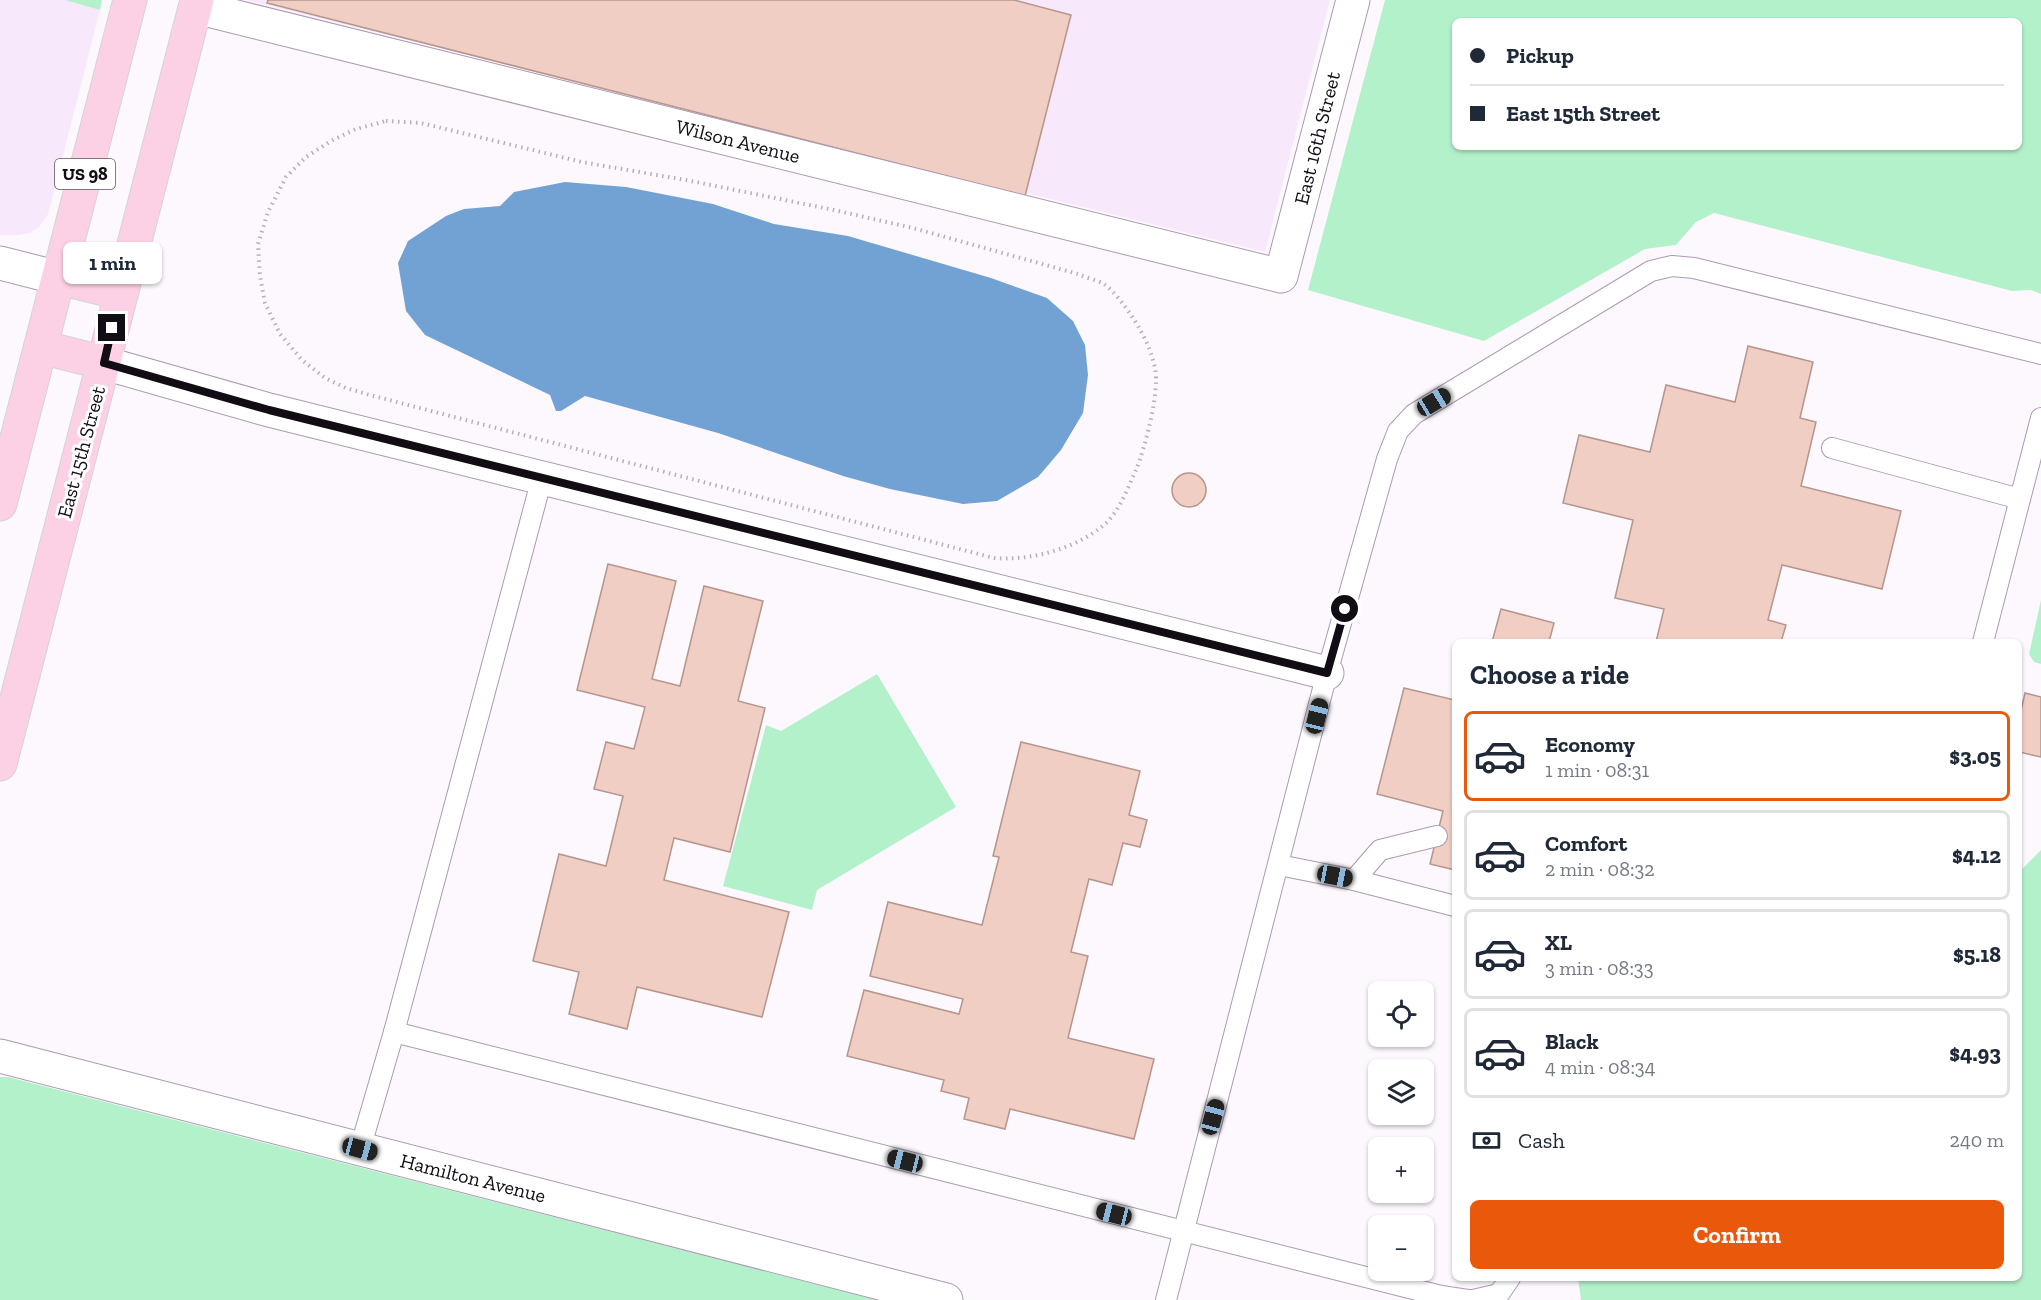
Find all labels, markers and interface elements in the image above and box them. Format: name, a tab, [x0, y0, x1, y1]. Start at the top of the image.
text: Pickup	[1506, 42, 1574, 69]
street label: East 16th Street	[1289, 68, 1345, 207]
text: East 15th Street	[1506, 100, 1660, 127]
street label: Wilson Avenue	[673, 114, 803, 168]
road number: US 98	[55, 159, 115, 189]
callout: 1 min	[63, 241, 162, 283]
text: 1 min	[89, 251, 136, 275]
route end	[98, 314, 125, 341]
street label: East 15th Street	[52, 383, 110, 521]
car	[1414, 385, 1454, 419]
route start	[1331, 595, 1358, 622]
text: Choose a ride	[1470, 659, 1629, 691]
car	[1304, 696, 1330, 736]
icon: car	[1473, 729, 1527, 783]
text: Economy	[1545, 731, 1635, 758]
text: $3.05	[1949, 743, 2001, 770]
text: 1 min · 08:31	[1545, 758, 1649, 782]
icon: car	[1473, 828, 1527, 882]
text: Comfort	[1545, 830, 1627, 857]
text: $4.12	[1952, 842, 2001, 869]
text: 2 min · 08:32	[1545, 857, 1654, 881]
car	[1316, 864, 1354, 888]
icon: car	[1473, 927, 1527, 981]
text: XL	[1545, 929, 1572, 956]
text: $5.18	[1953, 941, 2001, 968]
text: 3 min · 08:33	[1545, 956, 1653, 980]
map controls	[1368, 981, 1434, 1281]
button: locate	[1368, 981, 1434, 1047]
icon: car	[1473, 1026, 1527, 1080]
text: Black	[1545, 1028, 1599, 1055]
text: $4.93	[1949, 1040, 2001, 1067]
text: 4 min · 08:34	[1545, 1055, 1655, 1079]
button: layers	[1368, 1059, 1434, 1125]
car	[1200, 1097, 1226, 1137]
icon: cash	[1470, 1124, 1503, 1157]
text: Cash	[1518, 1127, 1565, 1154]
text: 240 m	[1950, 1128, 2004, 1152]
car	[340, 1136, 380, 1162]
button: +	[1368, 1137, 1434, 1203]
street label: Hamilton Avenue	[398, 1148, 548, 1208]
car	[885, 1148, 925, 1174]
button: Confirm	[1470, 1200, 2004, 1269]
car	[1094, 1201, 1134, 1227]
button: −	[1368, 1215, 1434, 1281]

